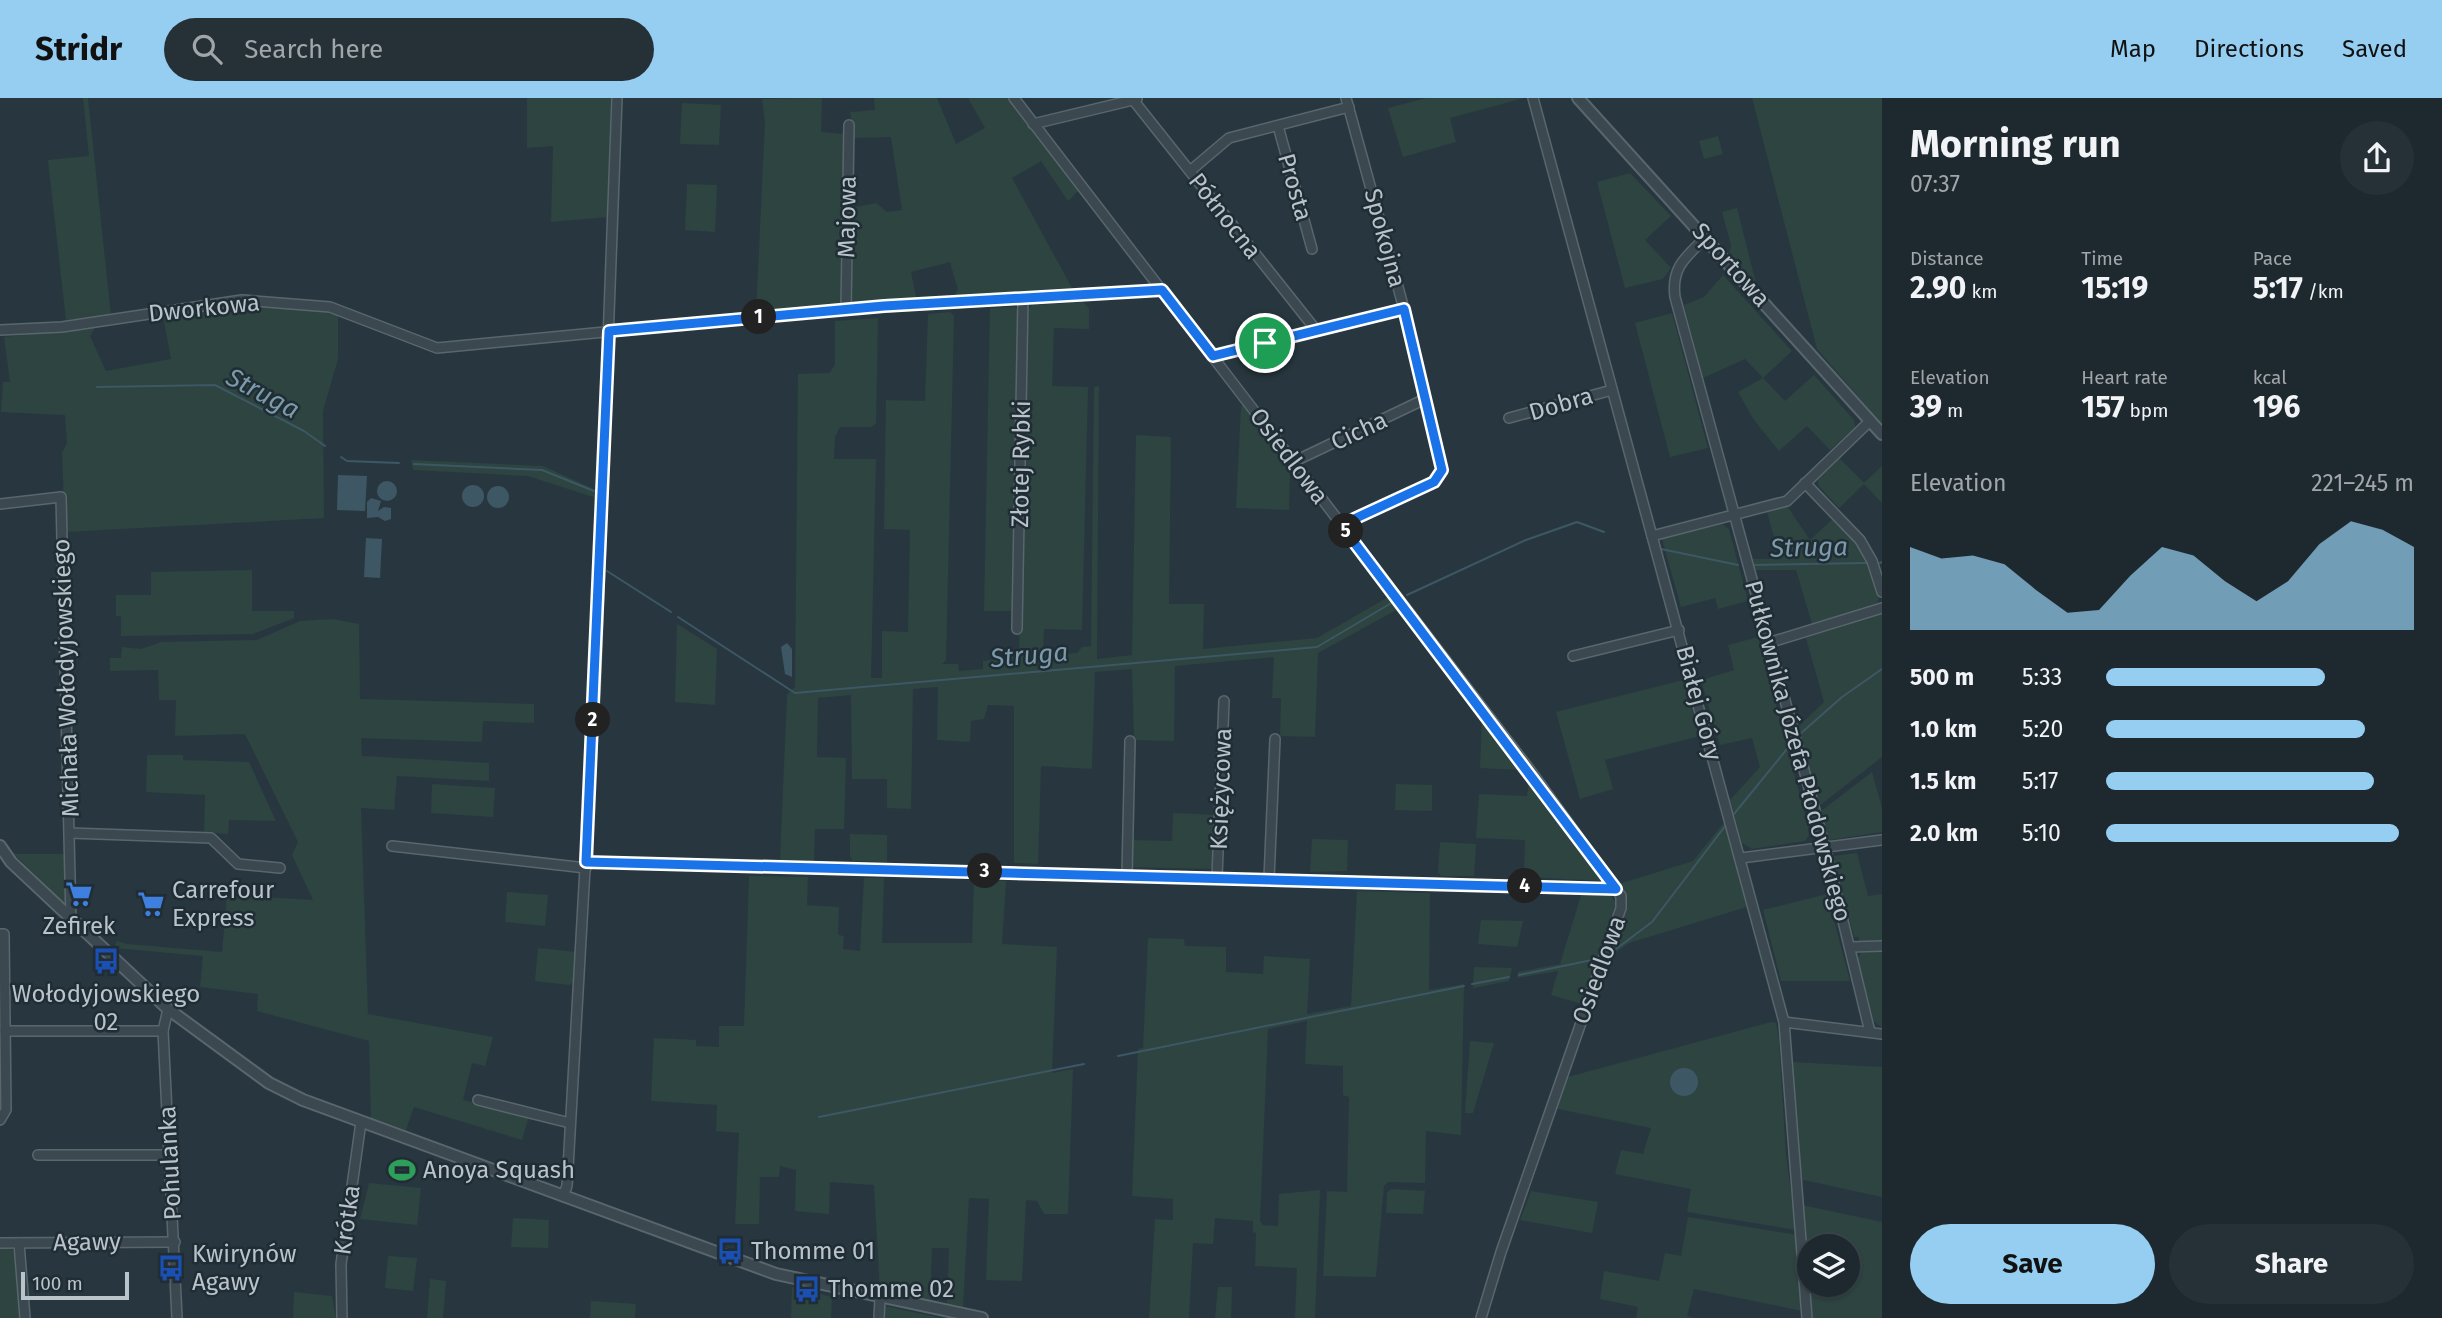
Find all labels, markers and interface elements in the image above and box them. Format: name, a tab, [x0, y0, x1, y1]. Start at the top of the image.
search box	[164, 18, 654, 81]
text: Stridr	[35, 29, 122, 69]
icon: search	[188, 30, 226, 68]
text: Search here	[244, 34, 383, 65]
text: Map	[2110, 35, 2156, 63]
text: Directions	[2194, 35, 2304, 63]
text: Saved	[2342, 35, 2407, 63]
text: Morning run	[1910, 121, 2121, 167]
button: share	[2340, 121, 2414, 195]
street label: Prosta	[1272, 150, 1318, 224]
street label: Północna	[1183, 167, 1267, 265]
text: 07:37	[1910, 170, 1960, 198]
street label: Majowa	[832, 176, 862, 258]
street label: Spokojna	[1358, 185, 1412, 291]
street label: Sportowa	[1686, 217, 1776, 313]
text: Distance	[1910, 247, 1984, 270]
text: Time	[2081, 247, 2123, 270]
text: Pace	[2253, 247, 2292, 270]
text: 2.90	[1910, 270, 1966, 306]
text: 15:19	[2081, 270, 2148, 306]
text: 5:17	[2253, 270, 2303, 306]
text: km	[1966, 280, 1997, 303]
text: /km	[2303, 280, 2344, 303]
street label: Dworkowa	[147, 288, 261, 328]
pin: 1	[742, 300, 776, 334]
text: 1	[754, 305, 763, 328]
pin	[1235, 313, 1295, 373]
icon: arrive	[1246, 324, 1284, 362]
water label: Struga	[220, 361, 304, 425]
text: Elevation	[1910, 366, 1990, 389]
text: Heart rate	[2081, 366, 2168, 389]
text: kcal	[2253, 366, 2287, 389]
street label: Dobra	[1526, 382, 1596, 426]
text: 39	[1910, 389, 1942, 425]
text: 157	[2081, 389, 2125, 425]
text: 196	[2253, 389, 2300, 425]
text: m	[1942, 399, 1963, 422]
text: bpm	[2125, 399, 2168, 422]
street label: Złotej Rybki	[1006, 400, 1036, 528]
street label: Osiedlowa	[1244, 402, 1334, 510]
street label: Cicha	[1326, 406, 1392, 456]
text: Elevation	[1910, 469, 2006, 497]
text: 221–245 m	[2311, 469, 2414, 497]
pin: 5	[1328, 514, 1364, 548]
text: 5	[1340, 519, 1351, 542]
water label: Struga	[1769, 531, 1848, 564]
street label: Michała Wołodyjowskiego	[47, 538, 85, 818]
street label: Pułkownika Józefa Płodowskiego	[1739, 577, 1857, 925]
water label: Struga	[988, 637, 1069, 674]
street label: Białej Góry	[1670, 642, 1728, 764]
text: 500 m	[1910, 663, 1974, 691]
text: 5:33	[2022, 663, 2062, 691]
pin: 2	[576, 702, 610, 738]
text: 2	[588, 708, 597, 731]
text: 1.0 km	[1910, 715, 1977, 743]
text: 5:20	[2022, 715, 2063, 743]
street label: Księżycowa	[1205, 727, 1237, 851]
text: 1.5 km	[1910, 767, 1976, 795]
text: 5:17	[2022, 767, 2058, 795]
text: 2.0 km	[1910, 819, 1978, 847]
text: 5:10	[2022, 819, 2061, 847]
pin: 3	[968, 854, 1002, 888]
text: 3	[980, 859, 989, 882]
pin: 4	[1508, 868, 1542, 904]
text: 4	[1519, 874, 1530, 897]
place label: Carrefour Express	[172, 876, 275, 932]
supermarket icon: Zefirek	[64, 879, 94, 909]
supermarket icon: Carrefour Express	[136, 889, 166, 919]
place label: Zefirek	[43, 912, 116, 940]
street label: Osiedlowa	[1567, 912, 1631, 1028]
bus stop icon: Wołodyjowskiego 02	[91, 946, 121, 976]
place label: Wołodyjowskiego 02	[12, 980, 200, 1036]
street label: Pohulanka	[153, 1105, 187, 1221]
sports icon: Anoya Squash	[387, 1155, 417, 1185]
place label: Anoya Squash	[423, 1156, 575, 1184]
street label: Krótka	[328, 1183, 366, 1257]
button: Save	[1910, 1224, 2155, 1304]
button: Share	[2169, 1224, 2414, 1304]
street label: Agawy	[53, 1227, 121, 1257]
map controls	[1797, 1234, 1860, 1297]
button: layers	[1797, 1234, 1860, 1297]
bus stop icon: Thomme 01	[715, 1236, 745, 1266]
place label: Thomme 01	[751, 1237, 875, 1265]
place label: Kwirynów Agawy	[192, 1240, 296, 1296]
bus stop icon: Kwirynów Agawy	[156, 1253, 186, 1283]
scale bar	[21, 1269, 130, 1301]
text: 100 m	[32, 1272, 83, 1295]
bus stop icon: Thomme 02	[792, 1274, 822, 1304]
place label: Thomme 02	[828, 1275, 954, 1303]

